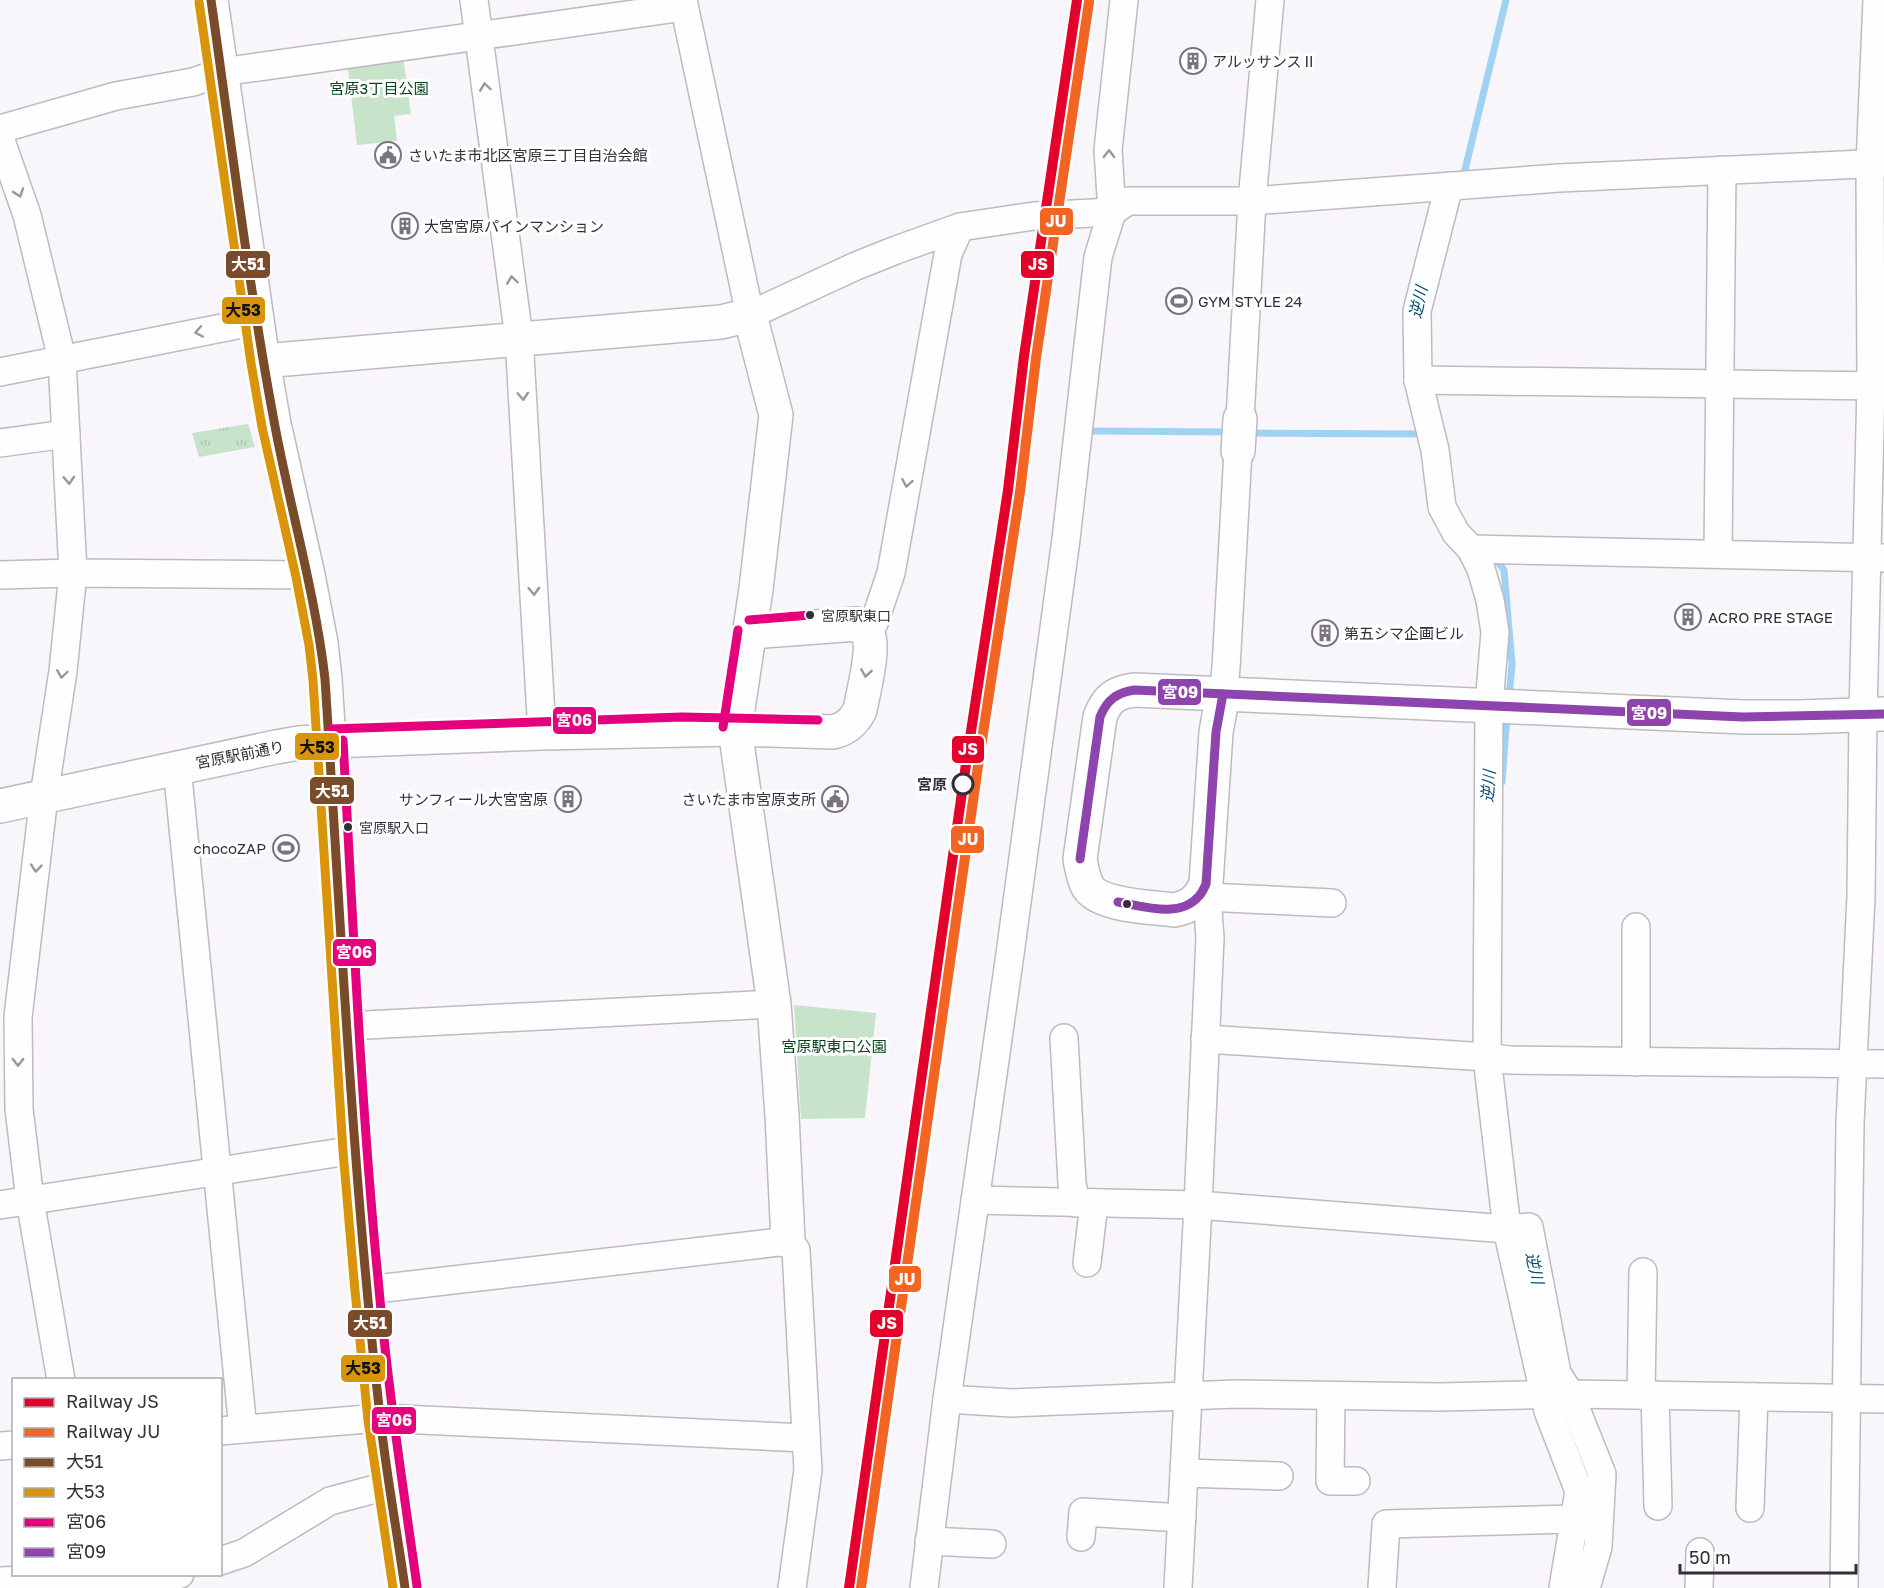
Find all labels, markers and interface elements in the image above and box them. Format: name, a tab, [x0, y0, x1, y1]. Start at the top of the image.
building icon: アルッサンスⅡ	[1178, 46, 1208, 76]
place label: アルッサンスⅡ	[1212, 52, 1317, 70]
park label: 宮原3丁目公園	[330, 79, 428, 97]
one-way arrow	[480, 82, 492, 91]
public building icon: さいたま市北区宮原三丁目自治会館	[373, 140, 403, 170]
place label: さいたま市北区宮原三丁目自治会館	[408, 146, 648, 164]
one-way arrow	[1103, 149, 1115, 158]
one-way arrow	[12, 187, 25, 198]
line badge: JU	[1039, 207, 1074, 236]
building icon: 大宮宮原パインマンション	[390, 211, 420, 241]
text: JU	[1046, 211, 1066, 231]
place label: 大宮宮原パインマンション	[424, 217, 604, 235]
line badge: 大51	[225, 250, 271, 279]
line badge: JS	[1020, 250, 1055, 279]
text: 大51	[231, 254, 265, 274]
text: JS	[1028, 254, 1048, 274]
one-way arrow	[506, 275, 518, 285]
water label: 逆川	[1405, 282, 1432, 320]
sports icon: GYM STYLE 24	[1164, 286, 1194, 316]
place label: GYM STYLE 24	[1198, 292, 1302, 310]
line badge: 大53	[221, 296, 266, 325]
text: 大53	[225, 300, 261, 320]
one-way arrow	[195, 325, 205, 338]
one-way arrow	[516, 392, 529, 401]
one-way arrow	[62, 476, 75, 485]
one-way arrow	[901, 478, 914, 488]
one-way arrow	[528, 586, 541, 595]
building icon: ACRO PRE STAGE	[1673, 602, 1703, 632]
place label: 宮原駅東口	[821, 607, 891, 624]
place label: ACRO PRE STAGE	[1708, 608, 1833, 626]
marker: 宮原駅東口	[804, 609, 816, 621]
building icon: 第五シマ企画ビル	[1310, 618, 1340, 648]
place label: 第五シマ企画ビル	[1344, 624, 1464, 642]
one-way arrow	[861, 668, 873, 678]
one-way arrow	[57, 670, 69, 679]
line badge: 宮09	[1157, 678, 1202, 706]
text: 宮09	[1162, 682, 1198, 702]
line badge: 宮09	[1626, 698, 1672, 727]
text: 宮09	[1631, 703, 1667, 723]
line badge: 宮06	[552, 706, 597, 735]
text: 宮06	[556, 710, 592, 730]
line badge: 大53	[294, 732, 340, 761]
line badge: JS	[951, 735, 985, 764]
street label: 宮原駅前通り	[194, 737, 286, 771]
text: 大53	[299, 737, 335, 757]
text: JS	[958, 739, 978, 759]
water label: 逆川	[1477, 767, 1499, 803]
marker: 宮原	[952, 773, 974, 795]
place label: 宮原	[917, 775, 947, 793]
line badge: 大51	[309, 776, 355, 805]
text: 大51	[315, 781, 349, 801]
building icon: サンフィール大宮宮原	[553, 784, 583, 814]
public building icon: さいたま市宮原支所	[820, 784, 850, 814]
place label: サンフィール大宮宮原	[399, 790, 548, 808]
place label: さいたま市宮原支所	[681, 790, 816, 808]
place label: 宮原駅入口	[359, 819, 429, 836]
marker: 宮原駅入口	[342, 821, 354, 833]
line badge: JU	[950, 825, 985, 854]
text: JU	[958, 829, 978, 849]
sports icon: chocoZAP	[271, 833, 301, 863]
place label: chocoZAP	[194, 839, 266, 857]
one-way arrow	[31, 863, 43, 872]
unlabelled marker	[1121, 898, 1133, 910]
line badge: 宮06	[332, 938, 377, 967]
text: 宮06	[336, 942, 372, 962]
park label: 宮原駅東口公園	[781, 1037, 887, 1055]
one-way arrow	[12, 1057, 24, 1066]
water label: 逆川	[1522, 1250, 1549, 1288]
line badge: JU	[888, 1265, 922, 1293]
text: JU	[895, 1269, 915, 1289]
line badge: 大51	[347, 1309, 393, 1338]
line badge: JS	[869, 1309, 904, 1338]
text: 大51	[353, 1313, 387, 1333]
text: JS	[877, 1313, 897, 1333]
line badge: 大53	[340, 1354, 386, 1383]
text: 大53	[345, 1358, 381, 1378]
legend	[12, 1378, 222, 1576]
text: Railway JS	[66, 1390, 159, 1412]
line badge: 宮06	[371, 1406, 417, 1435]
text: 宮06	[376, 1410, 412, 1430]
text: Railway JU	[66, 1420, 160, 1442]
text: 大51	[66, 1450, 103, 1472]
text: 大53	[66, 1480, 105, 1502]
text: 宮06	[66, 1510, 106, 1532]
scale bar	[1680, 1537, 1856, 1575]
text: 宮09	[66, 1540, 106, 1562]
text: 50 m	[1689, 1546, 1731, 1568]

